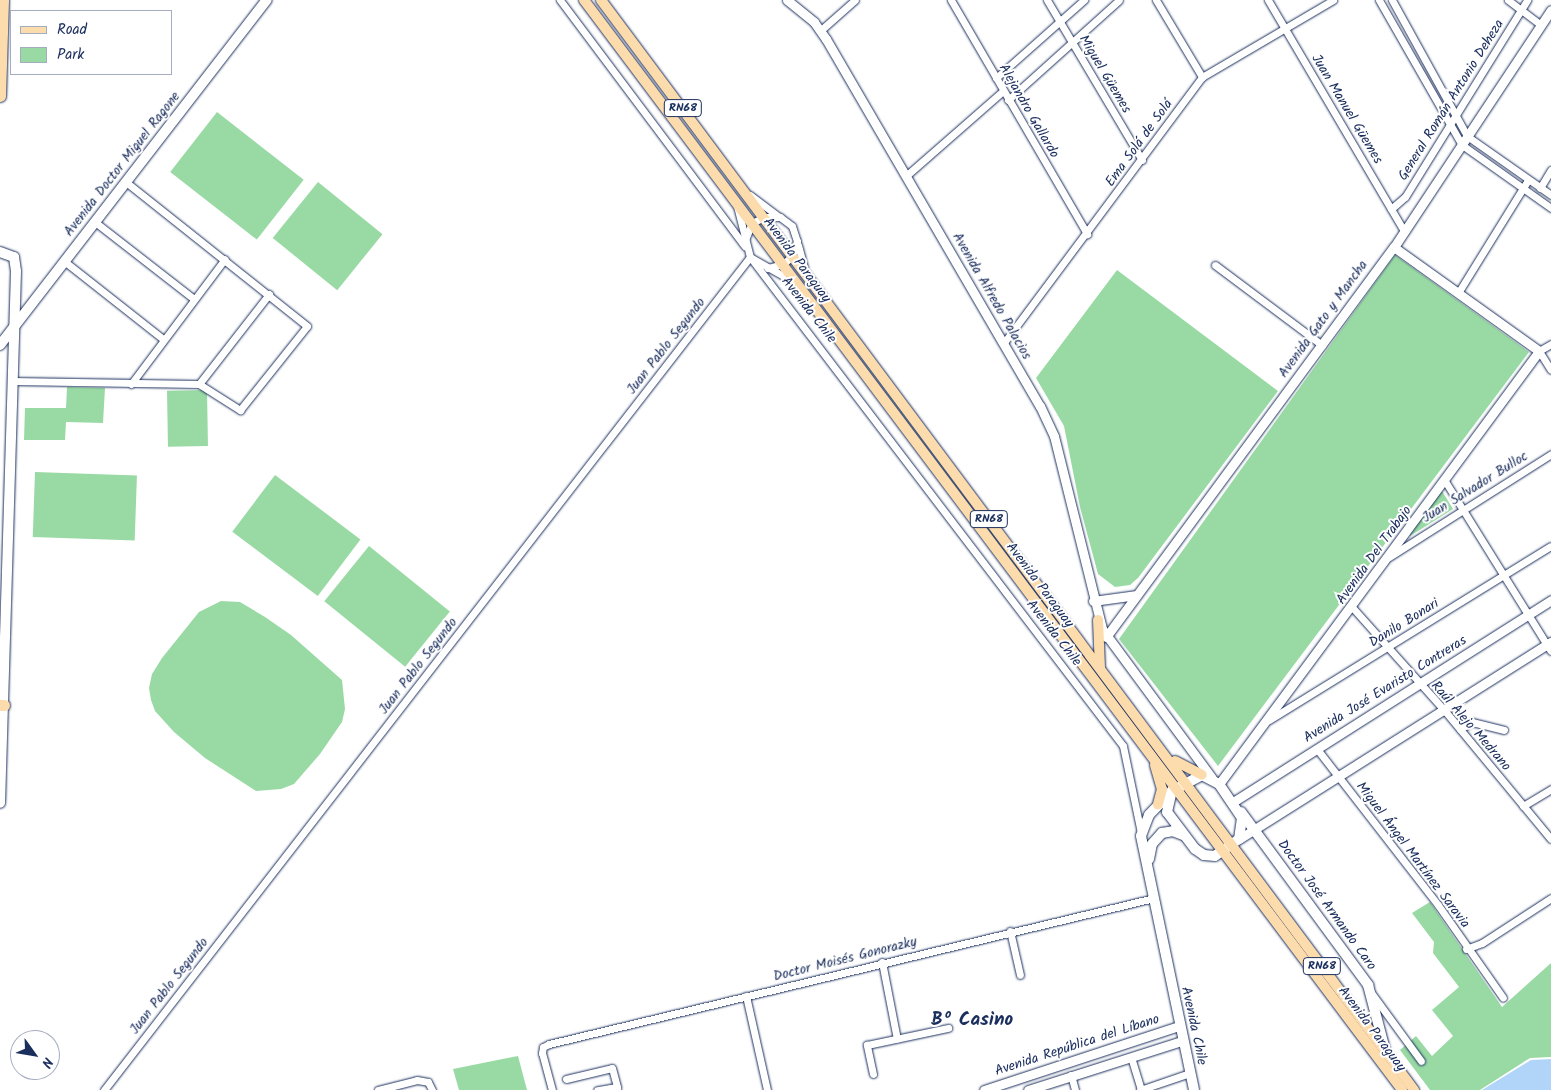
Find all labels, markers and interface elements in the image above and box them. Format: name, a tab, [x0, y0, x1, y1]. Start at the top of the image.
legend	[10, 10, 172, 75]
street label: General Román Antonio Deheza	[1394, 16, 1508, 184]
text: Road	[57, 18, 87, 42]
street label: Miguel Güemes	[1075, 32, 1135, 116]
text: Park	[57, 43, 84, 67]
street label: Juan Manuel Güemes	[1308, 51, 1386, 167]
street label: Alejandro Gallardo	[995, 61, 1063, 161]
street label: Avenida Doctor Miguel Ragone	[60, 88, 184, 240]
street label: Ema Solá de Solá	[1102, 96, 1176, 190]
road number: RN68	[663, 99, 703, 118]
street label: Avenida Paraguay	[759, 214, 835, 306]
street label: Avenida Alfredo Palacios	[949, 230, 1035, 362]
street label: Avenida Gato y Mancha	[1275, 257, 1371, 381]
street label: Avenida Chile	[778, 273, 840, 347]
street label: Juan Pablo Segundo	[623, 294, 709, 398]
street label: Juan Salvador Bulloc	[1419, 448, 1531, 526]
street label: Avenida Del Trabajo	[1333, 503, 1415, 607]
road number: RN68	[969, 509, 1009, 528]
street label: Avenida Paraguay	[1002, 539, 1078, 631]
street label: Danilo Bonari	[1366, 595, 1442, 651]
street label: Avenida Chile	[1023, 596, 1085, 670]
street label: Juan Pablo Segundo	[375, 614, 461, 718]
street label: Avenida José Evaristo Contreras	[1300, 632, 1470, 746]
street label: Raúl Alejo Medrano	[1427, 678, 1515, 774]
street label: Miguel Ángel Martínez Saravia	[1353, 779, 1473, 931]
street label: Doctor José Armando Caro	[1274, 836, 1380, 974]
street label: Doctor Moisés Gonorazky	[772, 933, 918, 985]
street label: Juan Pablo Segundo	[126, 934, 212, 1038]
road number: RN68	[1302, 956, 1342, 976]
street label: Avenida Paraguay	[1334, 983, 1410, 1075]
street label: Avenida Chile	[1178, 985, 1210, 1067]
district label: Bº Casino	[931, 1010, 1013, 1032]
street label: Avenida República del Líbano	[993, 1010, 1161, 1080]
north arrow	[10, 1030, 60, 1080]
text: N	[35, 1053, 59, 1072]

